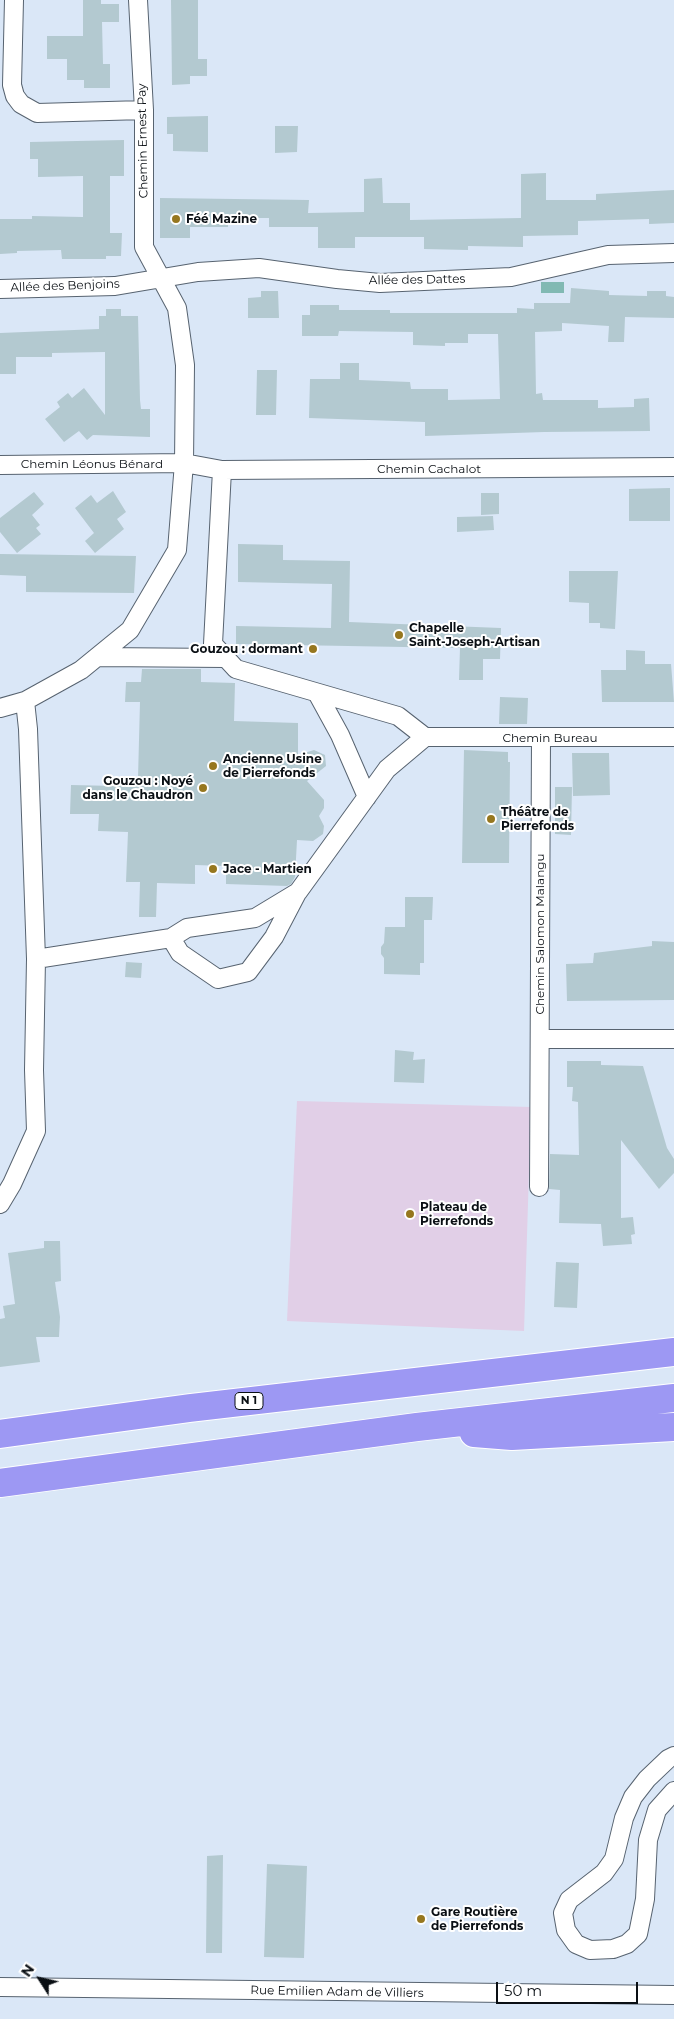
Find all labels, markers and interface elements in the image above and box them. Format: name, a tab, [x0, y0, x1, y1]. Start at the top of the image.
street label: Chemin Ernest Pay	[135, 83, 151, 199]
place label: Féé Mazine	[186, 212, 257, 226]
marker: Féé Mazine	[170, 213, 182, 225]
street label: Allée des Dattes	[369, 272, 465, 288]
street label: Allée des Benjoins	[10, 277, 120, 295]
street label: Chemin Léonus Bénard	[21, 457, 163, 471]
street label: Chemin Cachalot	[377, 462, 481, 476]
place label: Chapelle Saint-Joseph-Artisan	[409, 621, 540, 649]
marker: Chapelle Saint-Joseph-Artisan	[393, 629, 405, 641]
place label: Gouzou : dormant	[190, 642, 303, 656]
marker: Gouzou : dormant	[307, 643, 319, 655]
street label: Chemin Bureau	[502, 731, 598, 745]
place label: Ancienne Usine de Pierrefonds	[223, 752, 322, 780]
marker: Ancienne Usine de Pierrefonds	[207, 760, 219, 772]
place label: Gouzou : Noyé dans le Chaudron	[82, 774, 193, 802]
marker: Gouzou : Noyé dans le Chaudron	[197, 782, 209, 794]
place label: Théâtre de Pierrefonds	[501, 805, 574, 833]
marker: Théâtre de Pierrefonds	[485, 813, 497, 825]
street label: Chemin Salomon Malangu	[533, 853, 547, 1015]
place label: Jace - Martien	[223, 862, 312, 876]
marker: Jace - Martien	[207, 863, 219, 875]
place label: Plateau de Pierrefonds	[420, 1200, 493, 1228]
marker: Plateau de Pierrefonds	[404, 1208, 416, 1220]
road number: N 1	[235, 1392, 263, 1410]
place label: Gare Routière de Pierrefonds	[431, 1905, 523, 1933]
marker: Gare Routière de Pierrefonds	[415, 1913, 427, 1925]
north arrow	[15, 1954, 65, 2004]
text: N	[17, 1961, 38, 1980]
scale bar	[499, 1972, 642, 2004]
text: 50 m	[504, 1981, 542, 2000]
street label: Rue Emilien Adam de Villiers	[250, 1983, 424, 2001]

